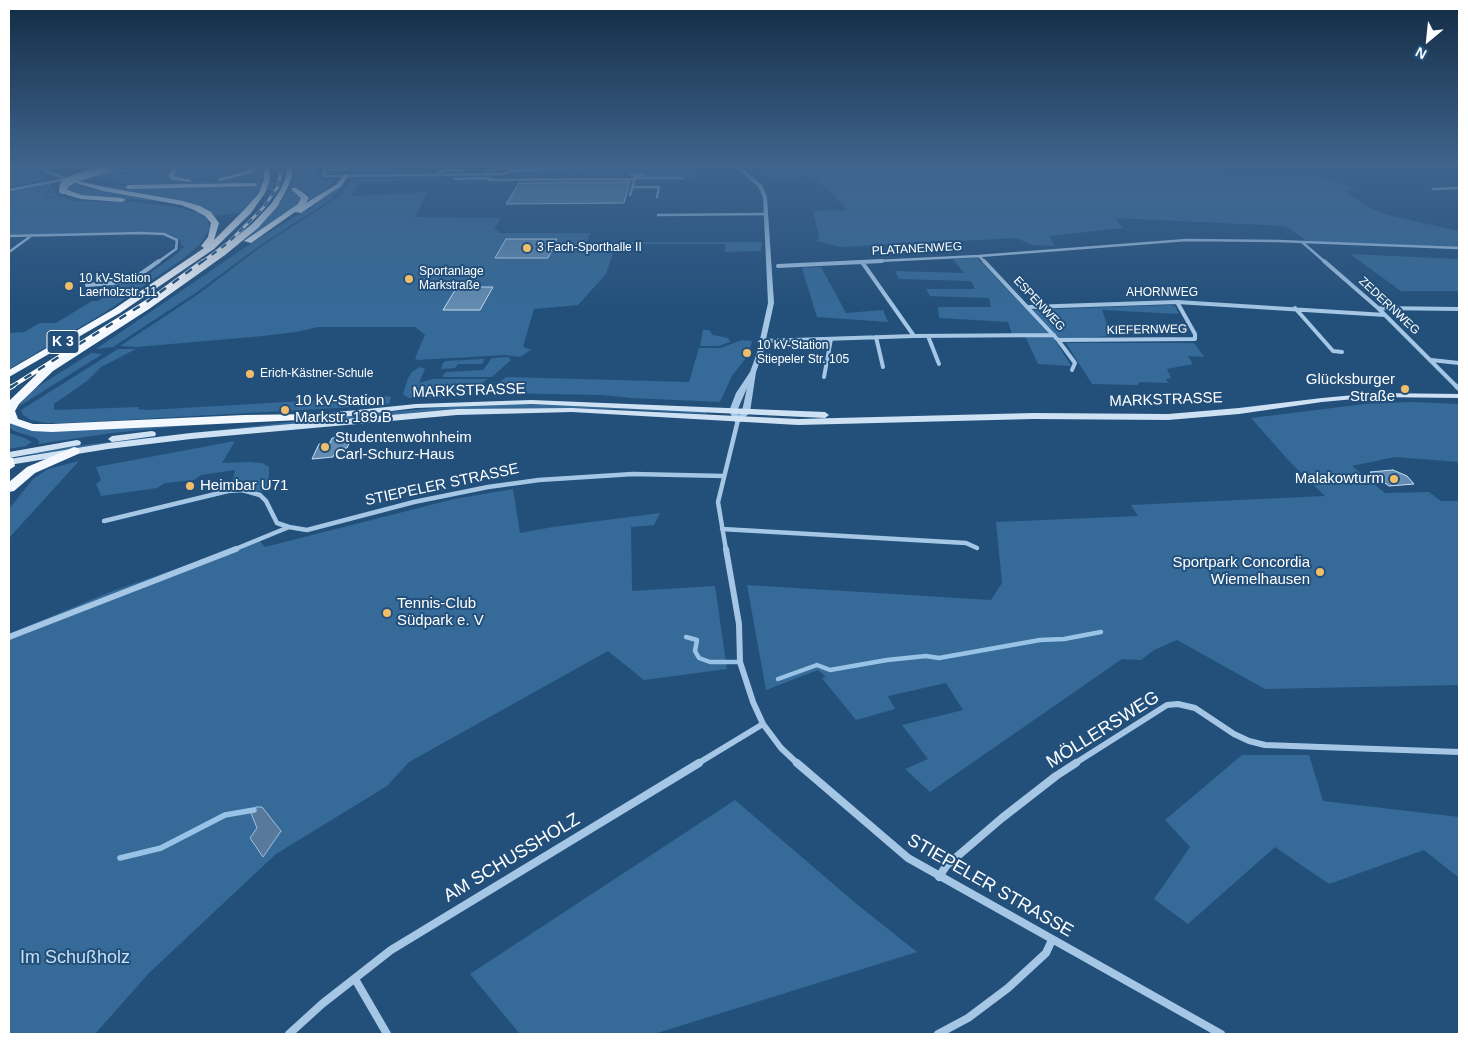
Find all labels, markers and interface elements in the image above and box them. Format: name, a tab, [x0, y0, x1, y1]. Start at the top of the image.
north arrow	[1403, 15, 1453, 65]
text: N	[1413, 44, 1429, 63]
street label: PLATANENWEG	[872, 239, 962, 259]
place label: 3 Fach-Sporthalle II	[537, 241, 642, 255]
marker: 3 Fach-Sporthalle II	[521, 242, 533, 254]
place label: Sportanlage Markstraße	[419, 265, 484, 293]
place label: 10 kV-Station Laerholzstr. 11	[79, 272, 157, 300]
marker: Sportanlage Markstraße	[403, 273, 415, 285]
street label: ESPENWEG	[1010, 274, 1068, 334]
street label: ZEDERNWEG	[1356, 274, 1422, 338]
marker: 10 kV-Station Laerholzstr. 11	[63, 280, 75, 292]
street label: AHORNWEG	[1126, 286, 1198, 300]
street label: KIEFERNWEG	[1107, 322, 1187, 338]
road number: K 3	[47, 331, 79, 354]
place label: 10 kV-Station Stiepeler Str. 105	[757, 339, 849, 367]
marker: 10 kV-Station Stiepeler Str. 105	[741, 347, 753, 359]
place label: Erich-Kästner-Schule	[260, 367, 373, 381]
marker: Erich-Kästner-Schule	[244, 368, 256, 380]
place label: Glücksburger Straße	[1306, 371, 1395, 406]
street label: MARKSTRASSE	[412, 380, 526, 402]
marker: Glücksburger Straße	[1399, 383, 1411, 395]
street label: MARKSTRASSE	[1109, 389, 1223, 411]
place label: 10 kV-Station Markstr. 189 B	[295, 392, 392, 427]
marker: 10 kV-Station Markstr. 189 B	[279, 404, 291, 416]
place label: Studentenwohnheim Carl-Schurz-Haus	[335, 429, 472, 464]
marker: Studentenwohnheim Carl-Schurz-Haus	[319, 441, 331, 453]
street label: STIEPELER STRASSE	[363, 460, 521, 510]
place label: Malakowturm	[1295, 470, 1384, 488]
marker: Malakowturm	[1388, 473, 1400, 485]
place label: Heimbar U71	[200, 477, 288, 495]
marker: Heimbar U71	[184, 480, 196, 492]
place label: Sportpark Concordia Wiemelhausen	[1172, 554, 1310, 589]
marker: Sportpark Concordia Wiemelhausen	[1314, 566, 1326, 578]
place label: Tennis-Club Südpark e. V	[397, 595, 484, 630]
marker: Tennis-Club Südpark e. V	[381, 607, 393, 619]
street label: MÖLLERSWEG	[1043, 687, 1163, 773]
street label: AM SCHUSSHOLZ	[440, 809, 584, 907]
street label: STIEPELER STRASSE	[903, 830, 1077, 942]
park label: Im Schußholz	[20, 947, 130, 969]

